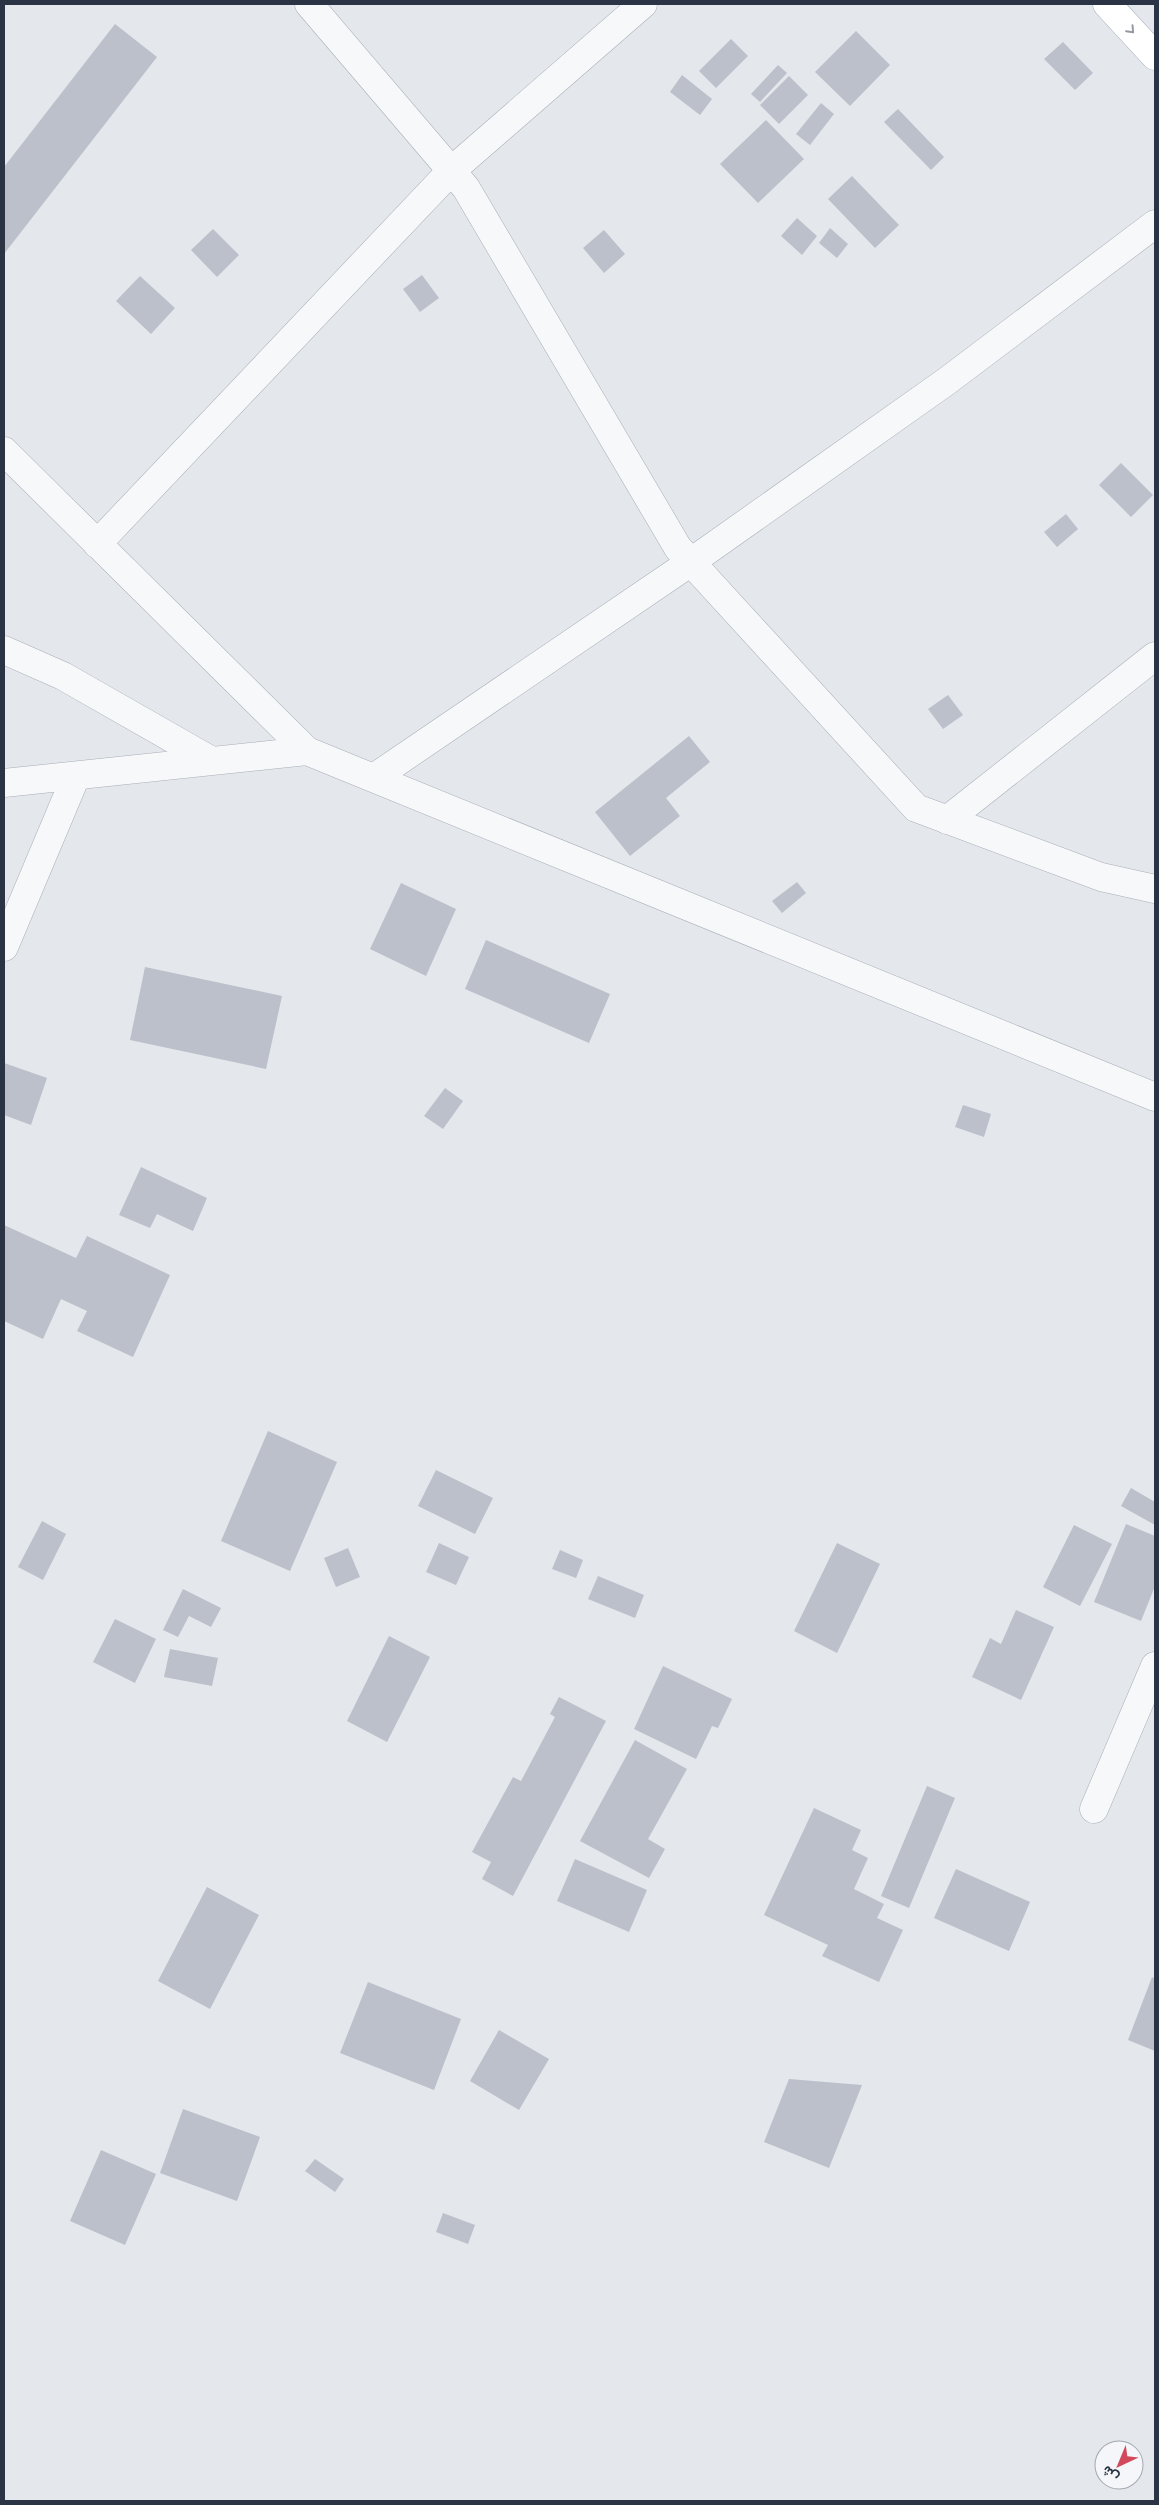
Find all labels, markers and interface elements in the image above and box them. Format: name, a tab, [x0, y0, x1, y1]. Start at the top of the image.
one-way arrow	[1125, 24, 1134, 33]
north arrow	[1094, 2440, 1144, 2490]
text: ش	[1096, 2461, 1123, 2488]

